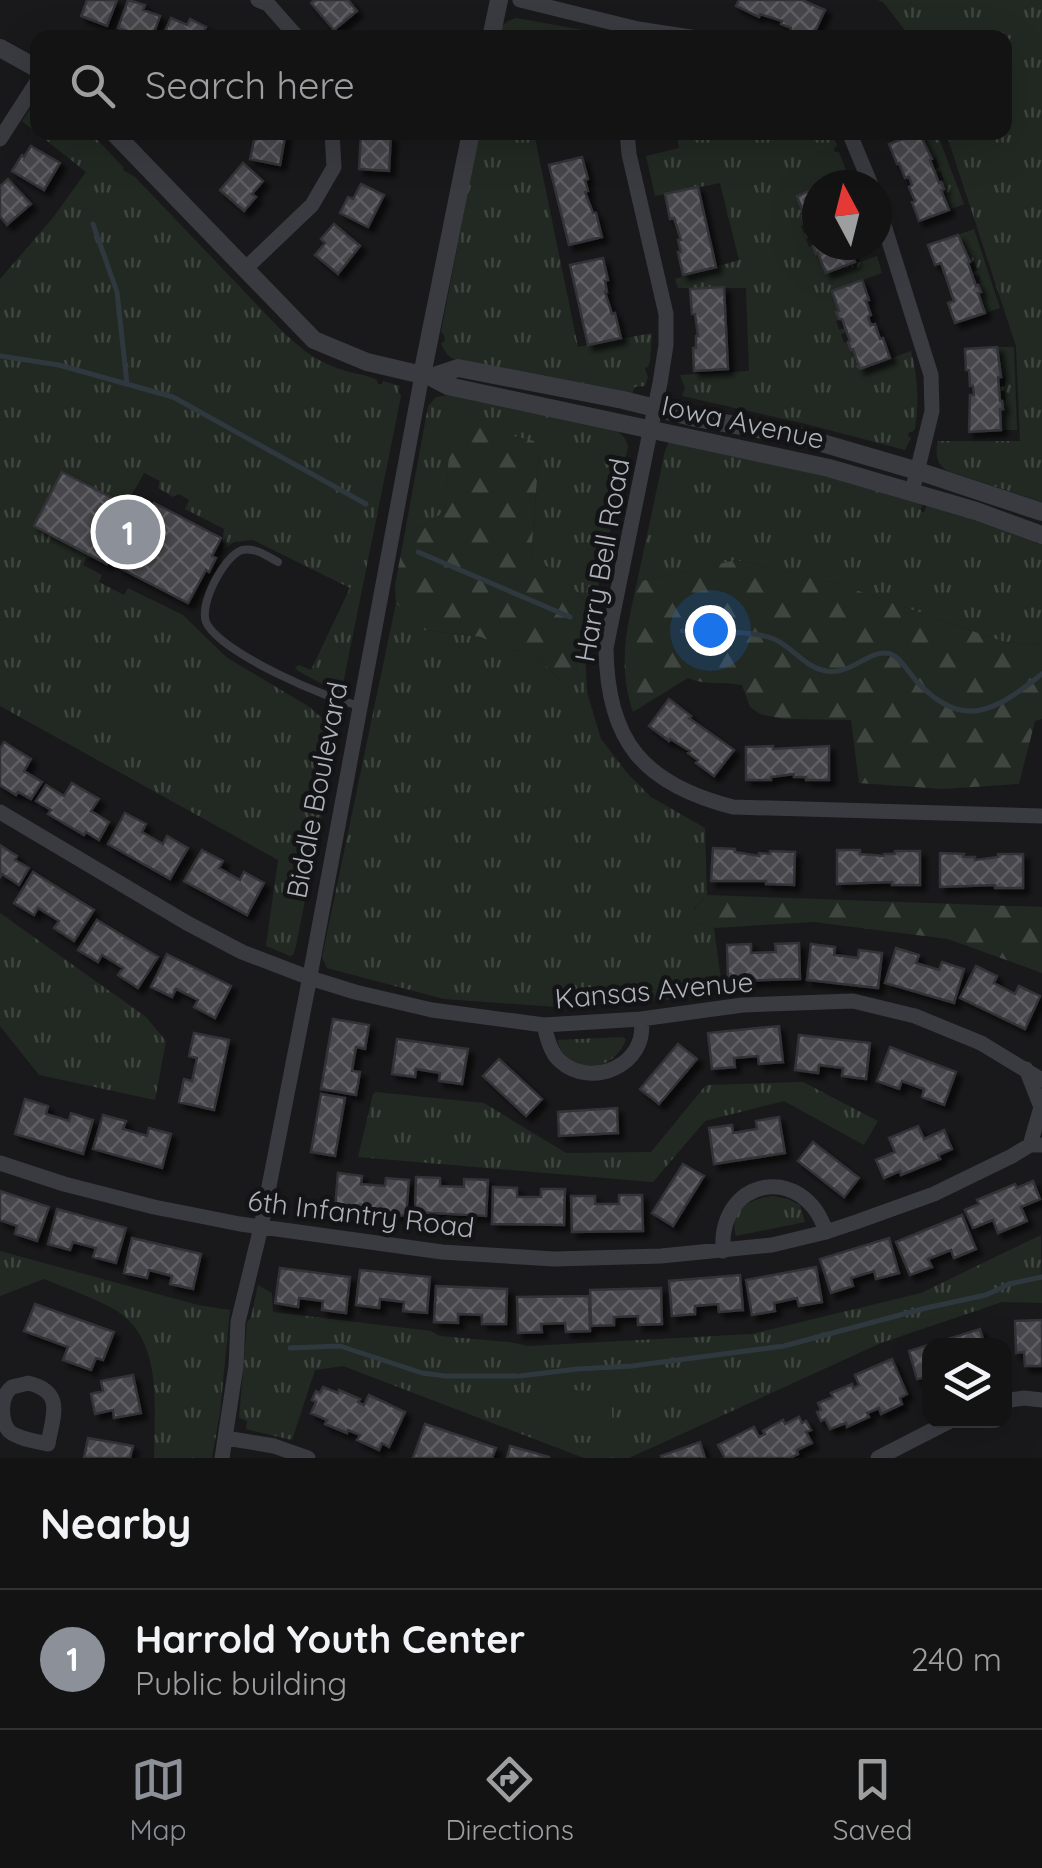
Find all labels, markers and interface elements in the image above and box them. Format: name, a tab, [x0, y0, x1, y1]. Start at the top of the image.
search box	[30, 30, 1012, 140]
icon: search	[65, 58, 120, 113]
text: Search here	[145, 61, 355, 109]
north arrow	[802, 170, 892, 260]
street label: Iowa Avenue	[659, 387, 828, 456]
street label: Harry Bell Road	[566, 455, 637, 665]
pin: 1	[96, 494, 160, 570]
your location	[685, 605, 736, 656]
street label: Biddle Boulevard	[278, 679, 355, 901]
street label: Kansas Avenue	[553, 963, 755, 1016]
street label: 6th Infantry Road	[246, 1182, 476, 1245]
map controls	[922, 1338, 1012, 1428]
button: layers	[922, 1338, 1012, 1428]
text: Nearby	[40, 1497, 191, 1550]
text: Harrold Youth Center	[135, 1615, 525, 1663]
text: 1	[66, 1639, 79, 1679]
text: 240 m	[911, 1639, 1002, 1679]
text: Public building	[135, 1663, 347, 1703]
tab: Map	[129, 1752, 187, 1847]
tab: Directions	[445, 1752, 574, 1847]
tab: Saved	[833, 1752, 913, 1847]

